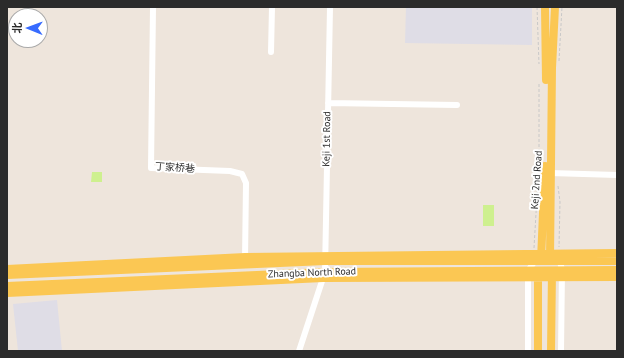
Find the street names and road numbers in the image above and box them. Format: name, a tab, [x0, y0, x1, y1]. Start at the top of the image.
street label: Keji 1st Road	[321, 111, 333, 167]
street label: Keji 2nd Road	[529, 150, 545, 210]
street label: 丁家桥巷	[155, 161, 195, 175]
street label: Zhangba North Road	[268, 265, 356, 281]

